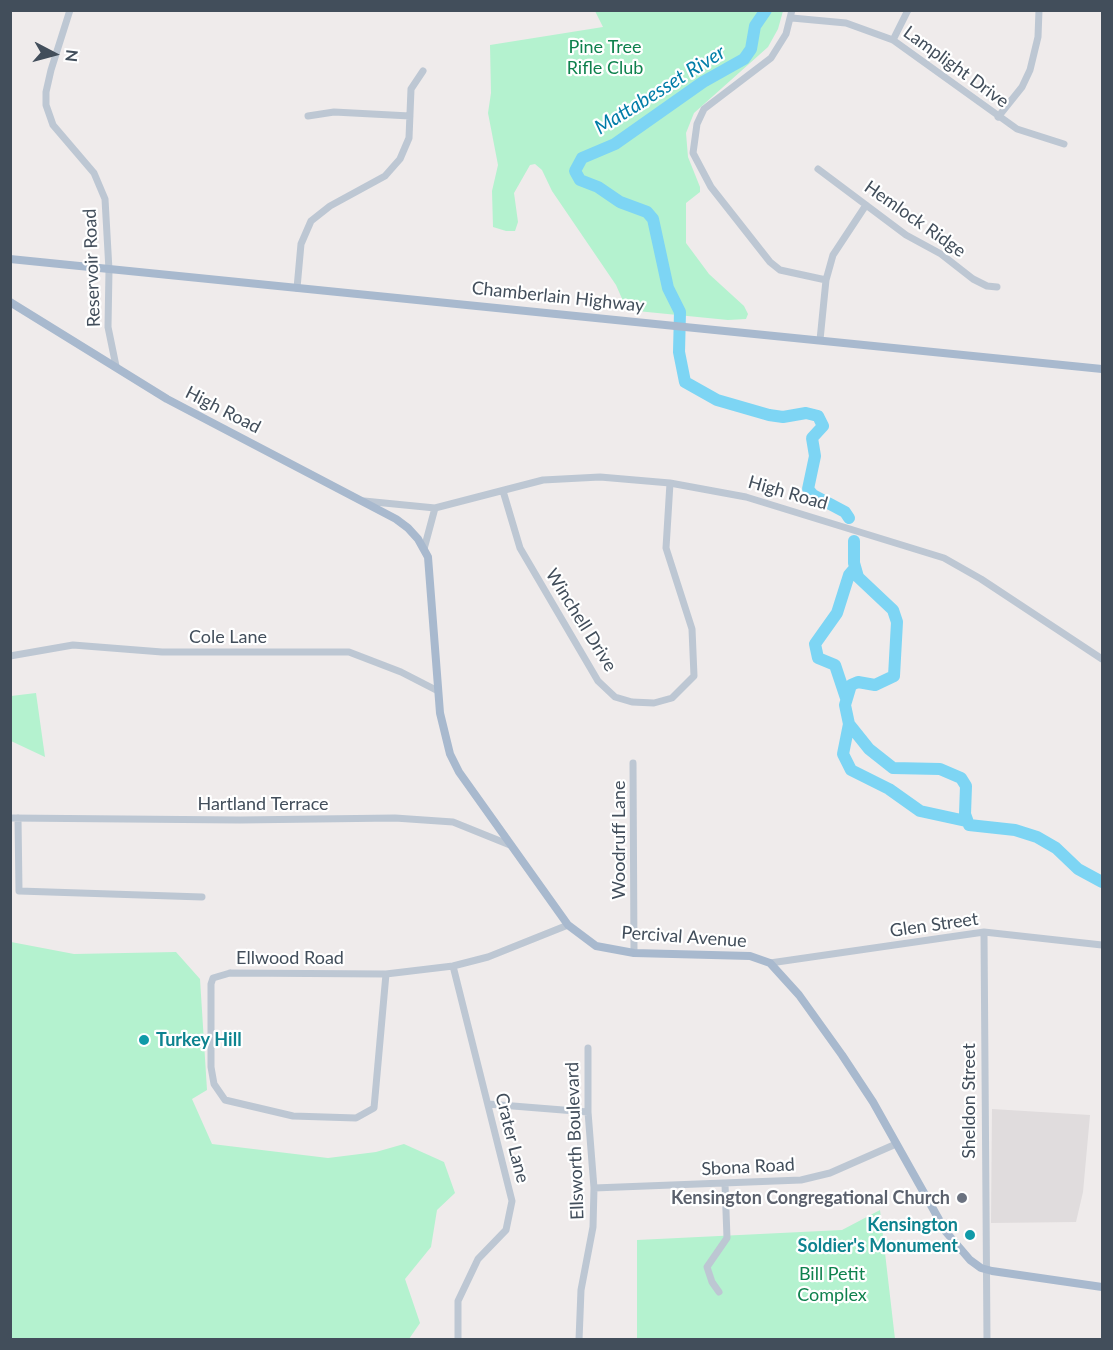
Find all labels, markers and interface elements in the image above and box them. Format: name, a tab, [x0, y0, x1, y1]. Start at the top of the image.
street label: Lamplight Drive	[899, 22, 1013, 112]
north arrow	[24, 24, 84, 84]
park label: Pine Tree Rifle Club	[567, 36, 643, 78]
water label: Mattabesset River	[590, 40, 730, 140]
text: N	[62, 49, 82, 63]
street label: Hemlock Ridge	[860, 176, 970, 262]
street label: Reservoir Road	[79, 208, 105, 328]
street label: Chamberlain Highway	[471, 277, 645, 317]
street label: High Road	[182, 382, 264, 438]
street label: High Road	[746, 471, 830, 515]
street label: Winchell Drive	[541, 565, 621, 675]
street label: Cole Lane	[189, 626, 267, 648]
street label: Woodruff Lane	[608, 780, 630, 900]
street label: Hartland Terrace	[197, 793, 329, 815]
street label: Glen Street	[888, 908, 980, 942]
street label: Percival Avenue	[621, 922, 747, 952]
street label: Ellwood Road	[236, 947, 344, 969]
place label: Turkey Hill	[156, 1029, 242, 1051]
marker: Turkey Hill	[137, 1033, 151, 1047]
street label: Sheldon Street	[958, 1043, 980, 1159]
street label: Ellsworth Boulevard	[561, 1062, 589, 1220]
street label: Crater Lane	[490, 1091, 534, 1185]
street label: Sbona Road	[701, 1154, 795, 1180]
place label: Kensington Congregational Church	[671, 1187, 950, 1209]
marker: Kensington Congregational Church	[955, 1191, 969, 1205]
place label: Kensington Soldier's Monument	[798, 1214, 958, 1256]
marker: Kensington Soldier's Monument	[963, 1228, 977, 1242]
park label: Bill Petit Complex	[797, 1263, 867, 1306]

